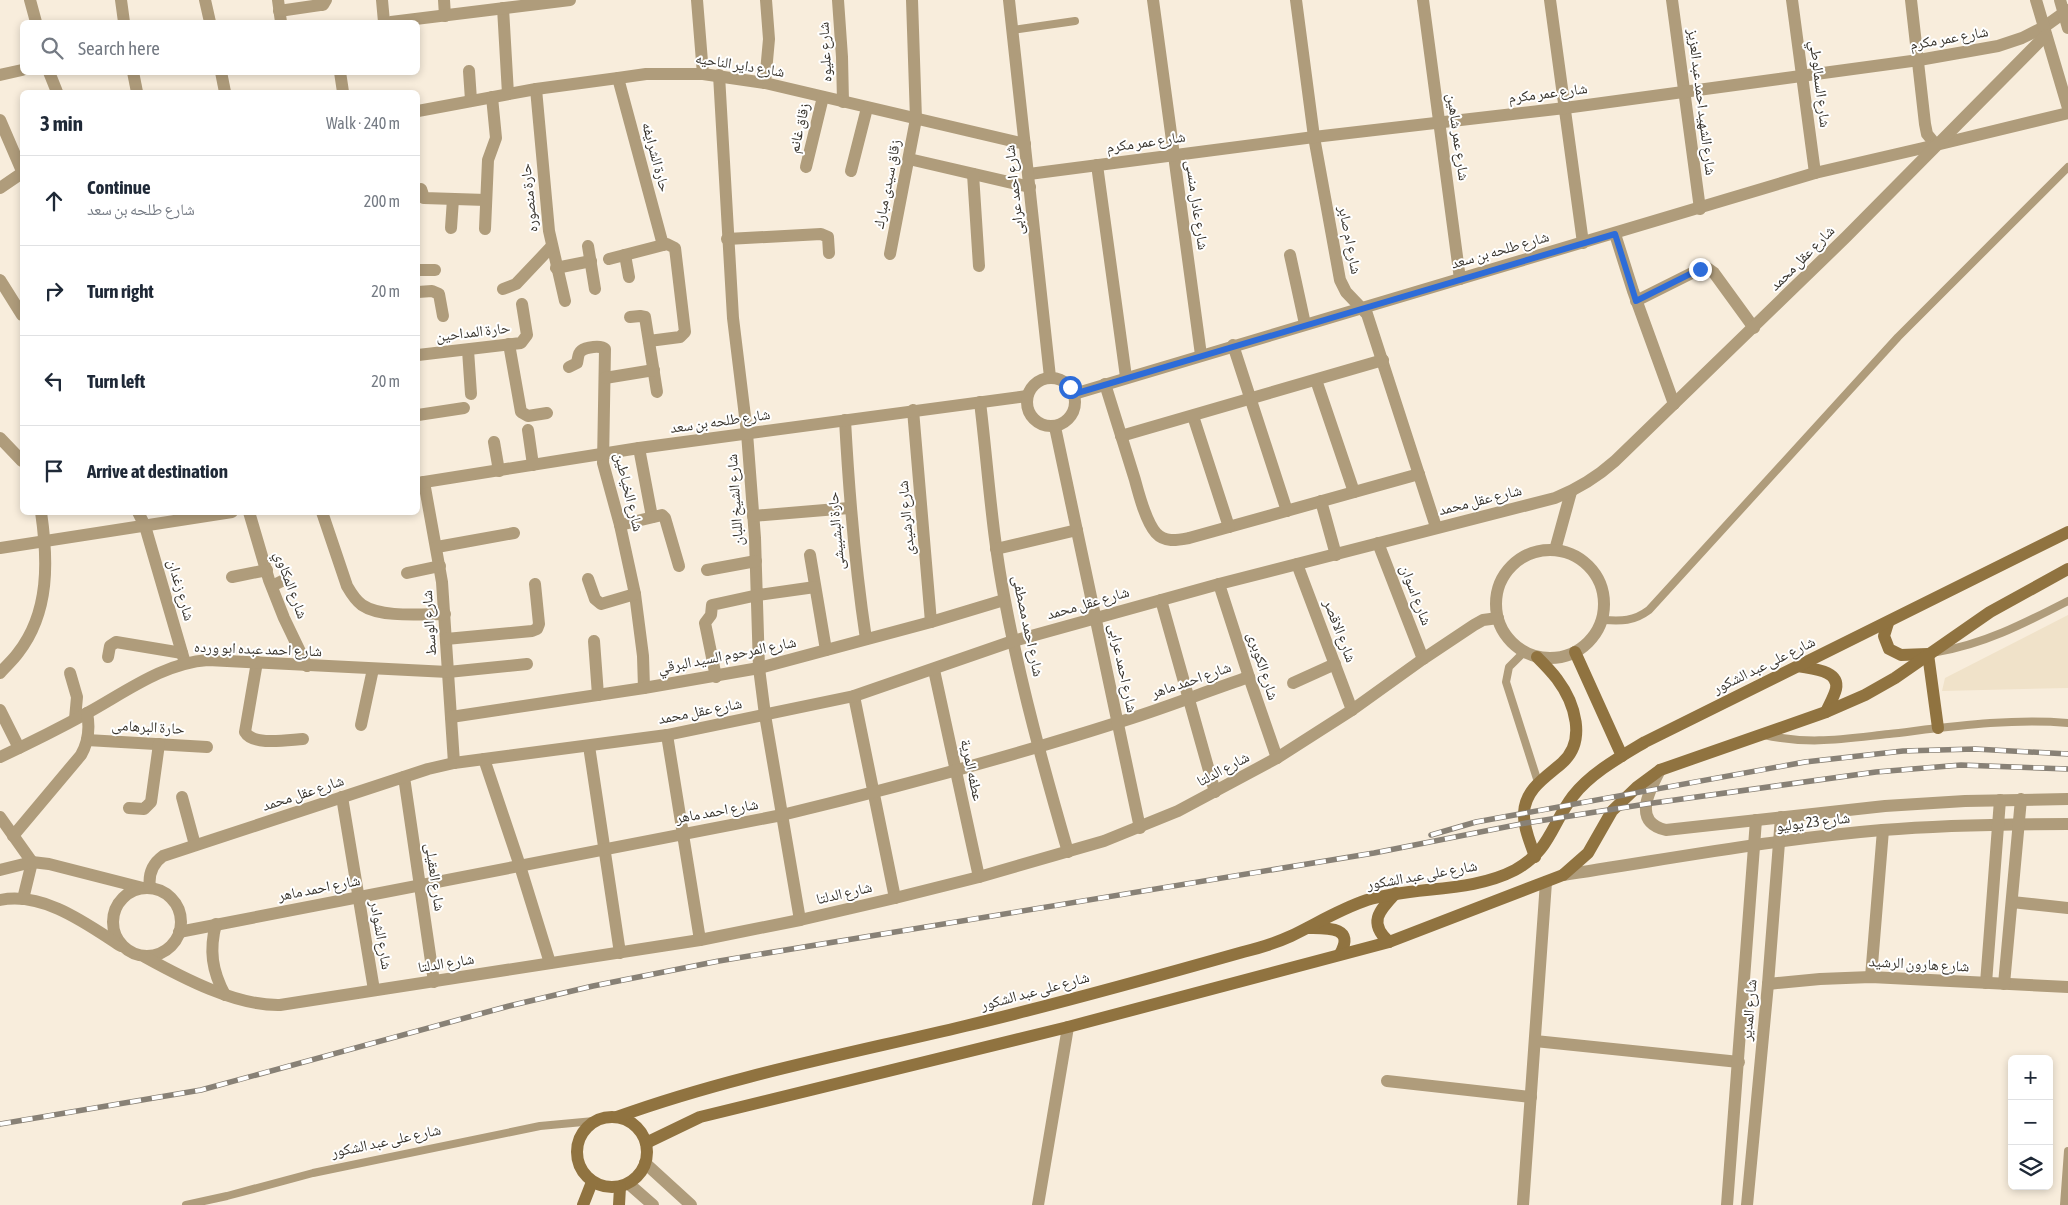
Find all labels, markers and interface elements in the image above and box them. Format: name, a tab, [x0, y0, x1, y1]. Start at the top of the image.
search box	[20, 20, 420, 75]
street label: شارع عليوه	[814, 21, 837, 83]
street label: شارع عمر مكرم	[1908, 22, 1990, 55]
street label: شارع الشهيد احمد عبد العزيز	[1683, 27, 1720, 176]
icon: search	[38, 34, 66, 62]
text: Search here	[78, 37, 160, 59]
street label: شارع السمالوطي	[1803, 39, 1834, 129]
street label: شارع داير الناحيه	[694, 49, 786, 82]
street label: شارع عمر مكرم	[1507, 79, 1589, 108]
street label: شارع عمر شاهين	[1442, 92, 1473, 182]
street label: زقاق غانم	[784, 101, 815, 155]
text: 3 min	[40, 111, 83, 135]
text: Walk · 240 m	[326, 114, 400, 132]
street label: حارة الشرايفه	[638, 120, 674, 194]
street label: شارع عمر مكرم	[1105, 128, 1187, 157]
street label: زقاق سيدى مبارك	[870, 138, 905, 230]
street label: شارع احمد عرابى	[1000, 144, 1029, 236]
street label: شارع عادل منسى	[1181, 159, 1212, 251]
street label: حارة منصوره	[516, 162, 542, 233]
text: Continue	[87, 176, 151, 198]
icon: ahead	[40, 187, 68, 215]
text: 200 m	[364, 192, 400, 210]
text: شارع طلحه بن سعد	[87, 200, 195, 218]
street label: شارع ام صابر	[1333, 203, 1365, 276]
street label: شارع عقل محمد	[1766, 221, 1839, 295]
street label: شارع طلحه بن سعد	[1449, 227, 1551, 274]
route end	[1689, 258, 1712, 281]
icon: right	[40, 277, 68, 305]
text: Turn right	[87, 280, 154, 302]
text: 20 m	[371, 282, 400, 300]
street label: حارة المداحين	[435, 318, 512, 346]
icon: left	[40, 367, 68, 395]
text: Turn left	[87, 370, 145, 392]
text: 20 m	[371, 372, 400, 390]
route start	[1059, 376, 1082, 399]
street label: شارع طلحه بن سعد	[669, 405, 772, 438]
street label: شارع الخياطين	[610, 451, 648, 534]
street label: شارع الشيخ اللبان	[723, 453, 748, 547]
icon: arrive	[40, 457, 68, 485]
text: Arrive at destination	[87, 460, 228, 482]
street label: شارع الرشيدى	[894, 480, 919, 556]
street label: شارع عقل محمد	[1437, 481, 1524, 520]
street label: حارة البشبيشى	[824, 491, 849, 571]
street label: شارع المكاوي	[268, 549, 312, 622]
street label: شارع زغدان	[163, 557, 198, 623]
street label: شارع اسوان	[1395, 562, 1436, 628]
street label: شارع احمد مصطفى	[1007, 574, 1048, 679]
street label: شارع عقل محمد	[1045, 583, 1132, 624]
street label: شارع الوسط	[418, 589, 441, 656]
street label: شارع الاقصر	[1318, 596, 1360, 665]
street label: شارع احمد عرابى	[1104, 622, 1141, 715]
street label: شارع الكوبرى	[1243, 630, 1283, 703]
street label: شارع على عبد الشكور	[1709, 632, 1819, 699]
street label: شارع المرحوم السيد البرقي	[656, 633, 798, 680]
street label: شارع احمد عبده ابو ورده	[194, 638, 322, 661]
street label: شارع احمد ماهر	[1148, 658, 1234, 703]
street label: شارع عقل محمد	[657, 694, 744, 729]
street label: حارة البرهامى	[111, 716, 185, 739]
street label: عطفه المرية	[957, 738, 987, 803]
street label: شارع الدلتا	[1194, 748, 1253, 791]
street label: شارع عقل محمد	[260, 771, 347, 816]
street label: شارع احمد ماهر	[673, 795, 760, 828]
street label: شارع 23 يوليو	[1775, 809, 1851, 836]
street label: شارع العقيلى	[420, 842, 449, 913]
street label: شارع على عبد الشكور	[1364, 856, 1479, 895]
street label: شارع احمد ماهر	[275, 871, 362, 906]
street label: شارع الدلتا	[814, 878, 874, 909]
street label: شارع الشوادر	[365, 898, 396, 971]
street label: شارع الدلتا	[417, 950, 476, 977]
street label: شارع هارون الرشيد	[1868, 952, 1970, 977]
street label: شارع على عبد الشكور	[978, 968, 1092, 1015]
street label: شارع المدير	[1737, 978, 1762, 1043]
map controls	[2008, 1055, 2053, 1190]
button: +	[2008, 1055, 2053, 1100]
button: −	[2008, 1100, 2053, 1145]
street label: شارع على عبد الشكور	[329, 1121, 443, 1163]
button: layers	[2008, 1145, 2053, 1190]

